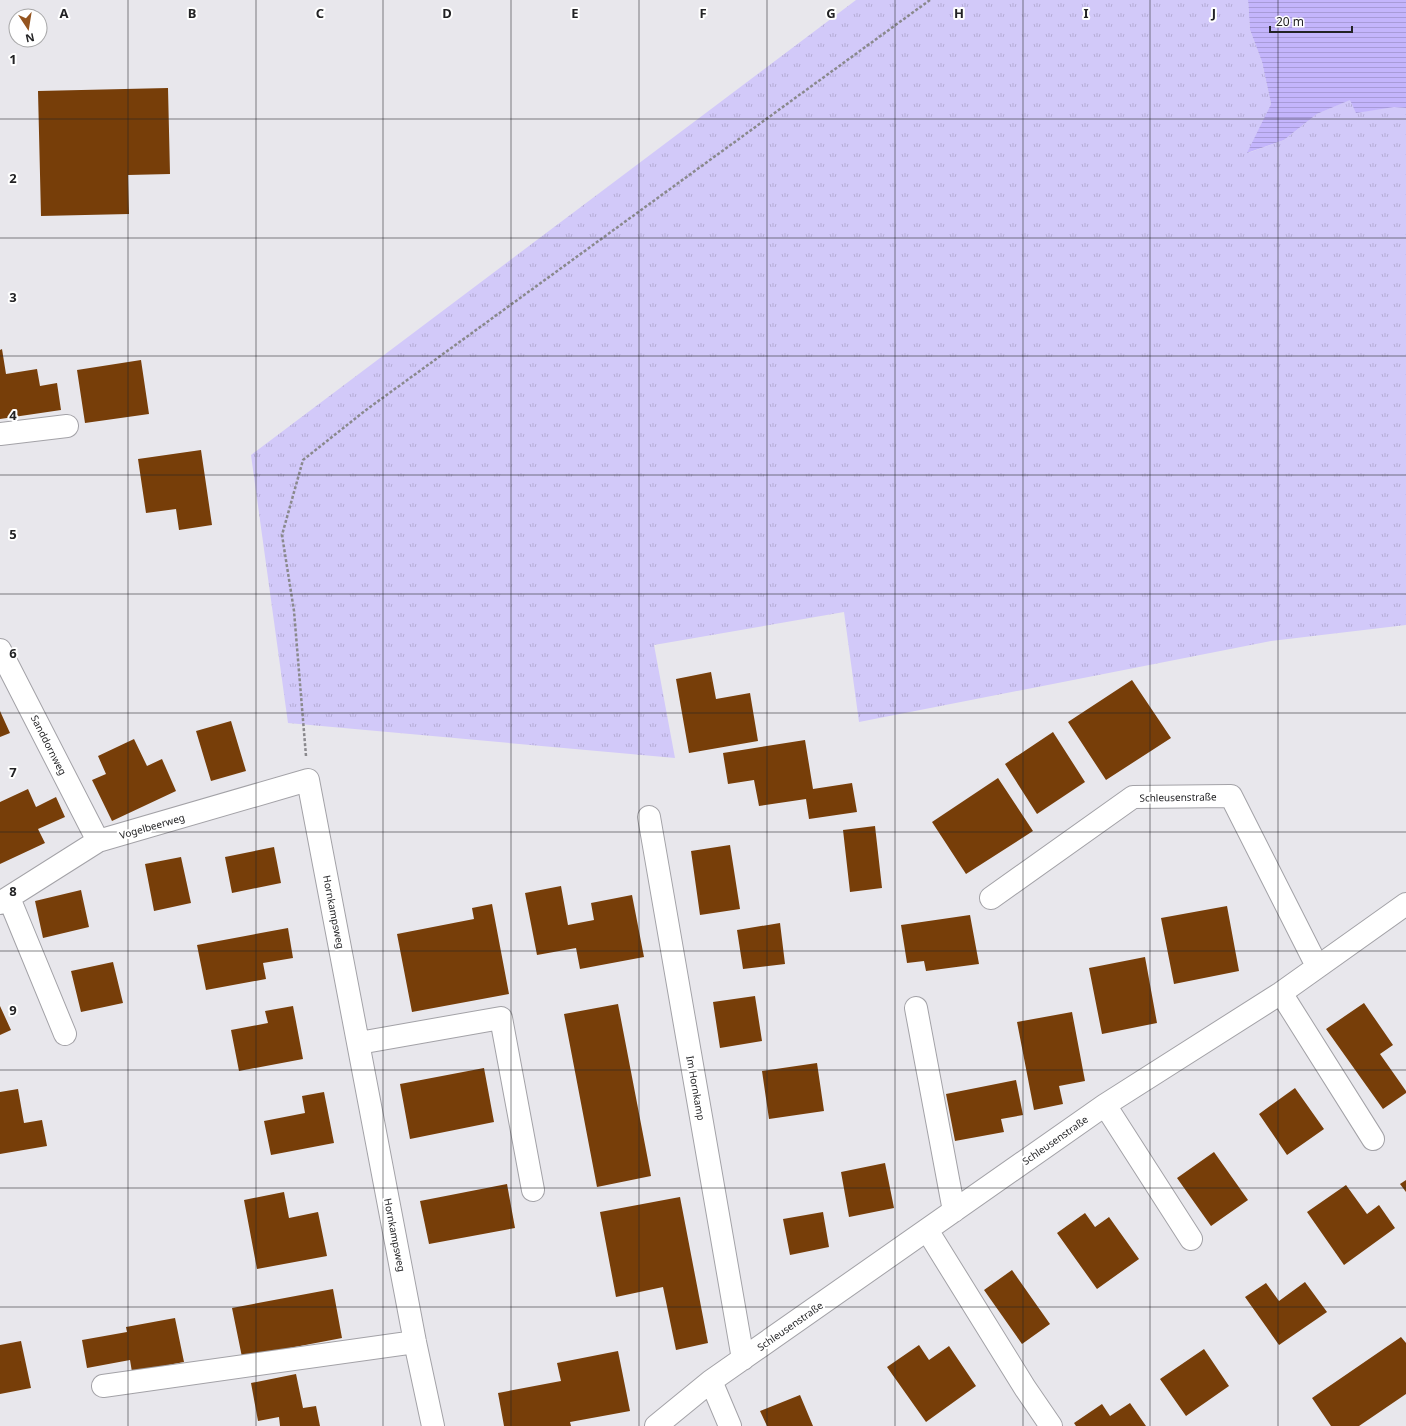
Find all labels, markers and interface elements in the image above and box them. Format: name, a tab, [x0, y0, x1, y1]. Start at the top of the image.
text: A	[60, 4, 69, 22]
text: B	[188, 4, 196, 22]
text: C	[316, 4, 324, 22]
text: D	[442, 4, 452, 22]
text: E	[571, 4, 579, 22]
text: F	[699, 4, 707, 22]
text: G	[826, 4, 836, 22]
text: H	[954, 4, 964, 22]
text: I	[1083, 4, 1089, 22]
text: J	[1211, 4, 1216, 22]
north arrow	[8, 8, 48, 48]
scale bar	[1270, 8, 1352, 34]
text: 20 m	[1276, 13, 1304, 30]
text: N	[24, 30, 36, 47]
text: 1	[9, 50, 17, 68]
text: 2	[9, 169, 17, 187]
text: 3	[9, 288, 17, 306]
text: 4	[9, 406, 17, 424]
text: 5	[9, 525, 17, 543]
text: 6	[9, 644, 17, 662]
street label: Sanddornweg	[28, 713, 70, 777]
text: 7	[9, 763, 17, 781]
street label: Schleusenstraße	[1139, 789, 1217, 805]
street label: Vogelbeerweg	[118, 810, 186, 842]
street label: Hornkampsweg	[320, 874, 348, 950]
text: 8	[9, 882, 17, 900]
text: 9	[9, 1001, 17, 1019]
street label: Im Hornkamp	[683, 1055, 709, 1121]
street label: Schleusenstraße	[1019, 1112, 1091, 1168]
street label: Hornkampsweg	[381, 1197, 409, 1273]
street label: Schleusenstraße	[754, 1298, 826, 1354]

